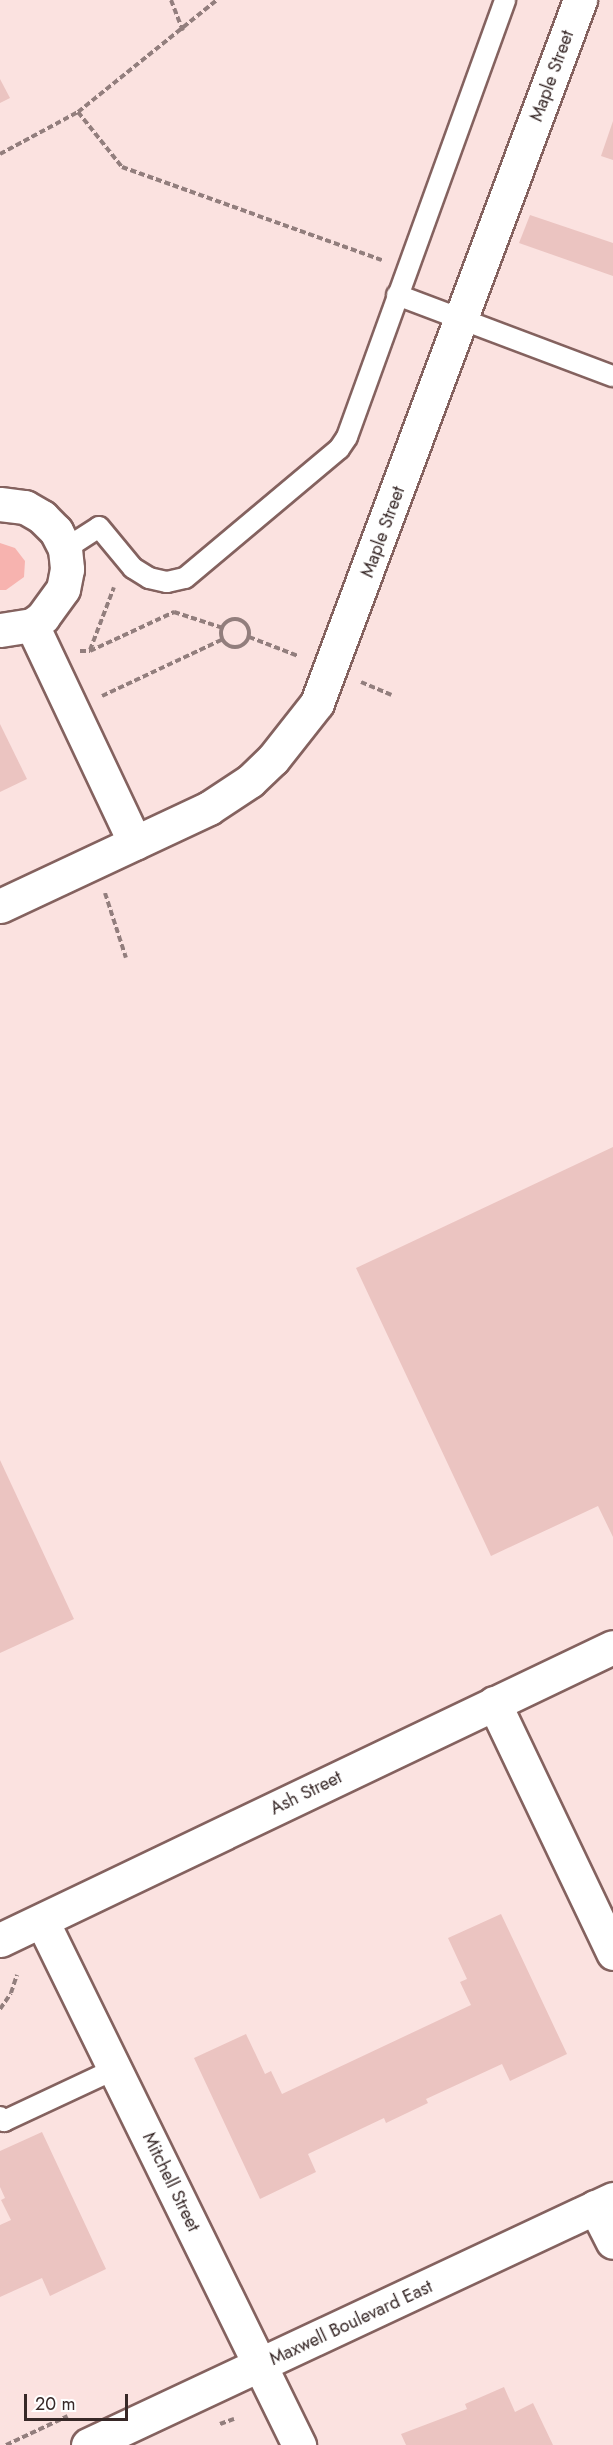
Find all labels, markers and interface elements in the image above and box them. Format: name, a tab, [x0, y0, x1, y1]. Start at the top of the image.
street label: Maple Street	[526, 28, 578, 124]
street label: Maple Street	[357, 484, 409, 580]
street label: Ash Street	[267, 1766, 345, 1820]
street label: Mitchell Street	[138, 2129, 204, 2235]
street label: Maxwell Boulevard East	[266, 2276, 436, 2370]
scale bar	[27, 2382, 130, 2420]
text: 20 m	[35, 2391, 75, 2417]

